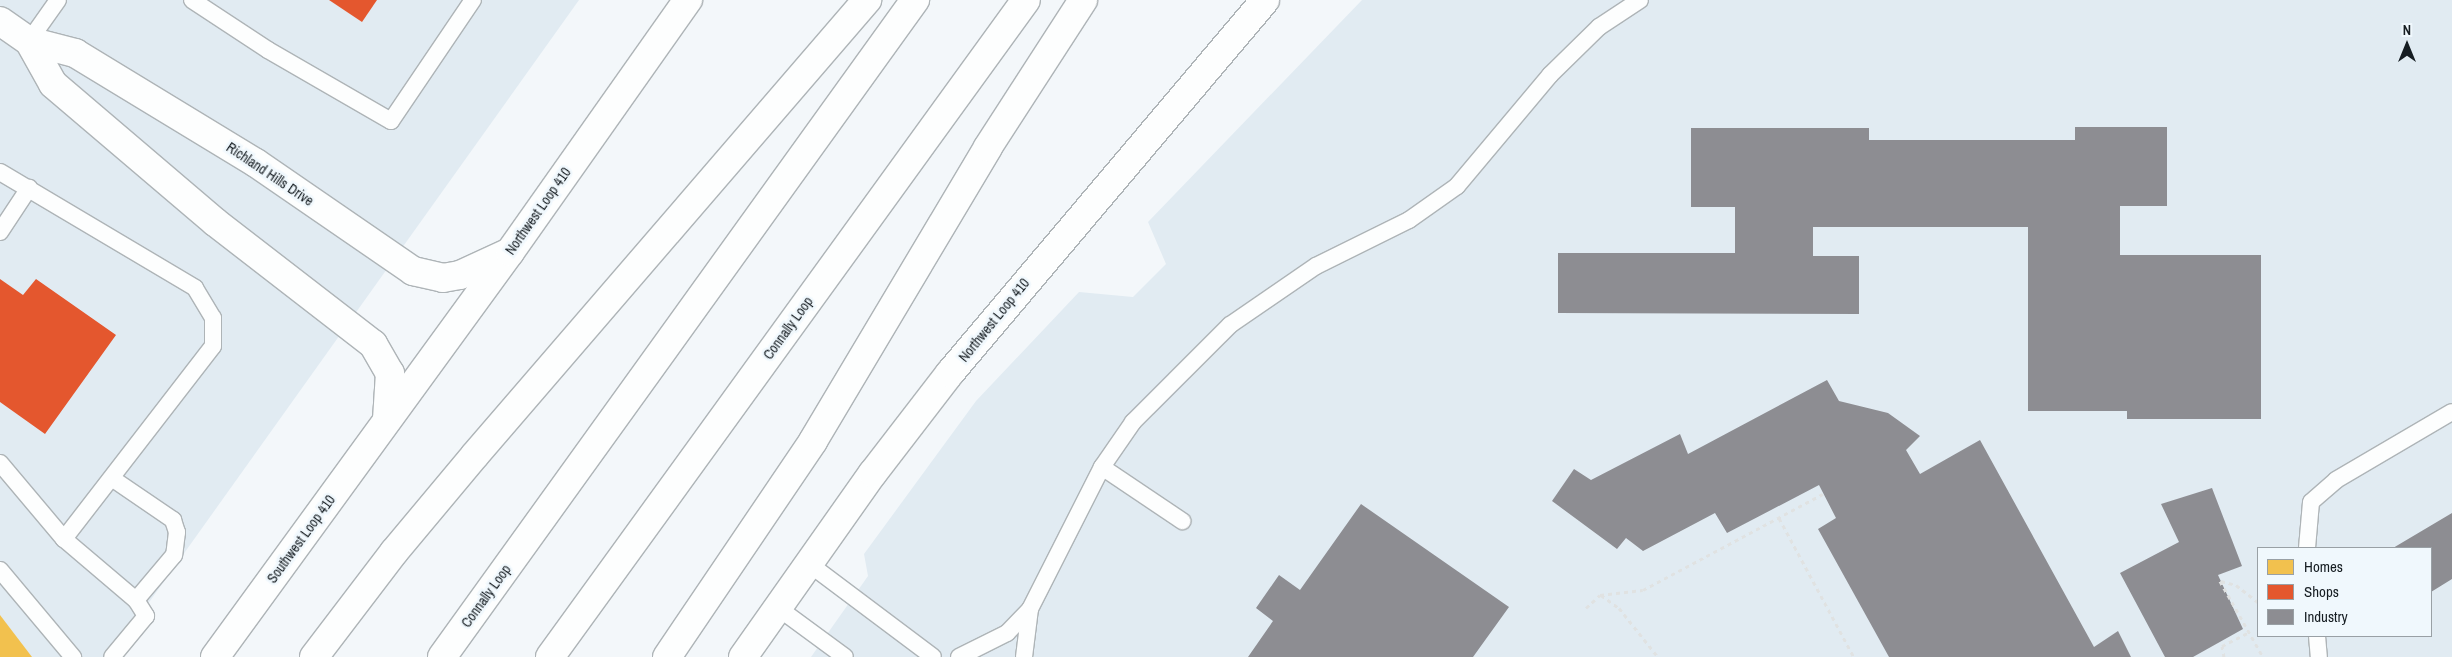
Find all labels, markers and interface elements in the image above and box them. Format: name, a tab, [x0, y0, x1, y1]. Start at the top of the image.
north arrow	[2382, 20, 2432, 70]
text: N	[2403, 21, 2411, 39]
street label: Richland Hills Drive	[223, 139, 317, 209]
street label: Northwest Loop 410	[502, 164, 574, 258]
street label: Northwest Loop 410	[955, 275, 1033, 365]
street label: Connally Loop	[760, 293, 816, 363]
street label: Southwest Loop 410	[263, 492, 339, 586]
legend	[2257, 547, 2432, 637]
text: Homes	[2304, 556, 2343, 577]
street label: Connally Loop	[458, 561, 514, 631]
text: Shops	[2304, 581, 2339, 602]
text: Industry	[2304, 606, 2348, 627]

